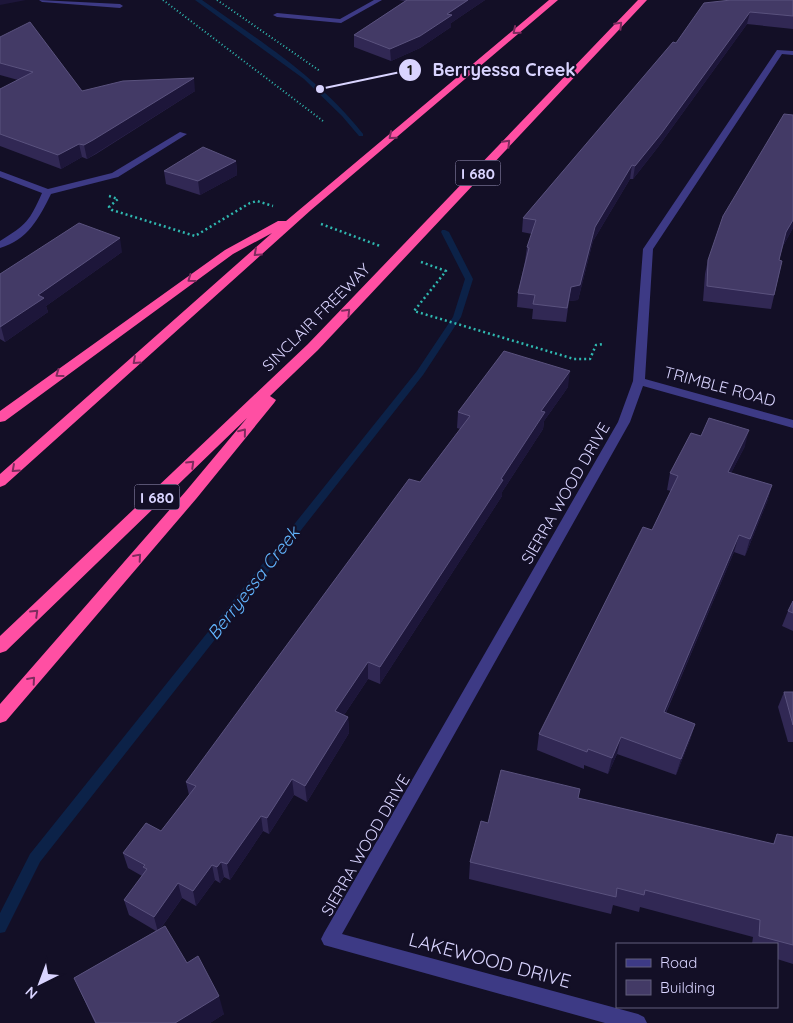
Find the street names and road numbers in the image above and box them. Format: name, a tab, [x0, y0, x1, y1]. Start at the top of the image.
road number: I 680	[456, 160, 500, 186]
street label: SINCLAIR FREEWAY	[258, 259, 374, 375]
street label: TRIMBLE ROAD	[662, 362, 778, 410]
street label: SIERRA WOOD DRIVE	[516, 419, 614, 567]
road number: I 680	[134, 484, 180, 510]
street label: SIERRA WOOD DRIVE	[316, 771, 414, 919]
street label: LAKEWOOD DRIVE	[406, 927, 574, 993]

